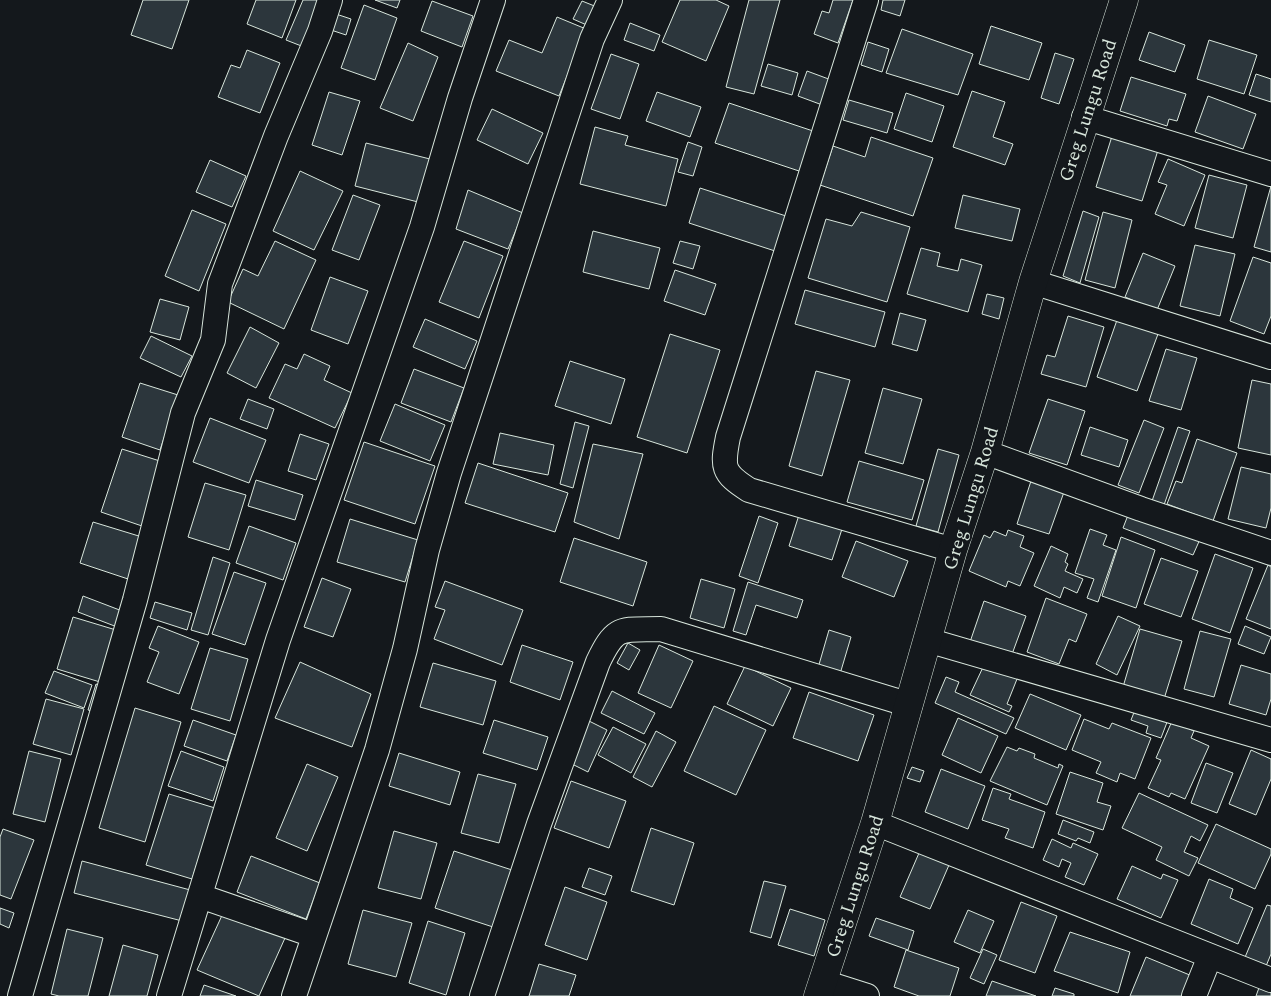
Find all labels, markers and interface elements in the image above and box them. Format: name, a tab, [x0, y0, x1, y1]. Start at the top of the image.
street label: Greg Lungu Road	[1052, 35, 1125, 186]
street label: Greg Lungu Road	[936, 423, 1007, 574]
street label: Greg Lungu Road	[819, 811, 892, 962]

